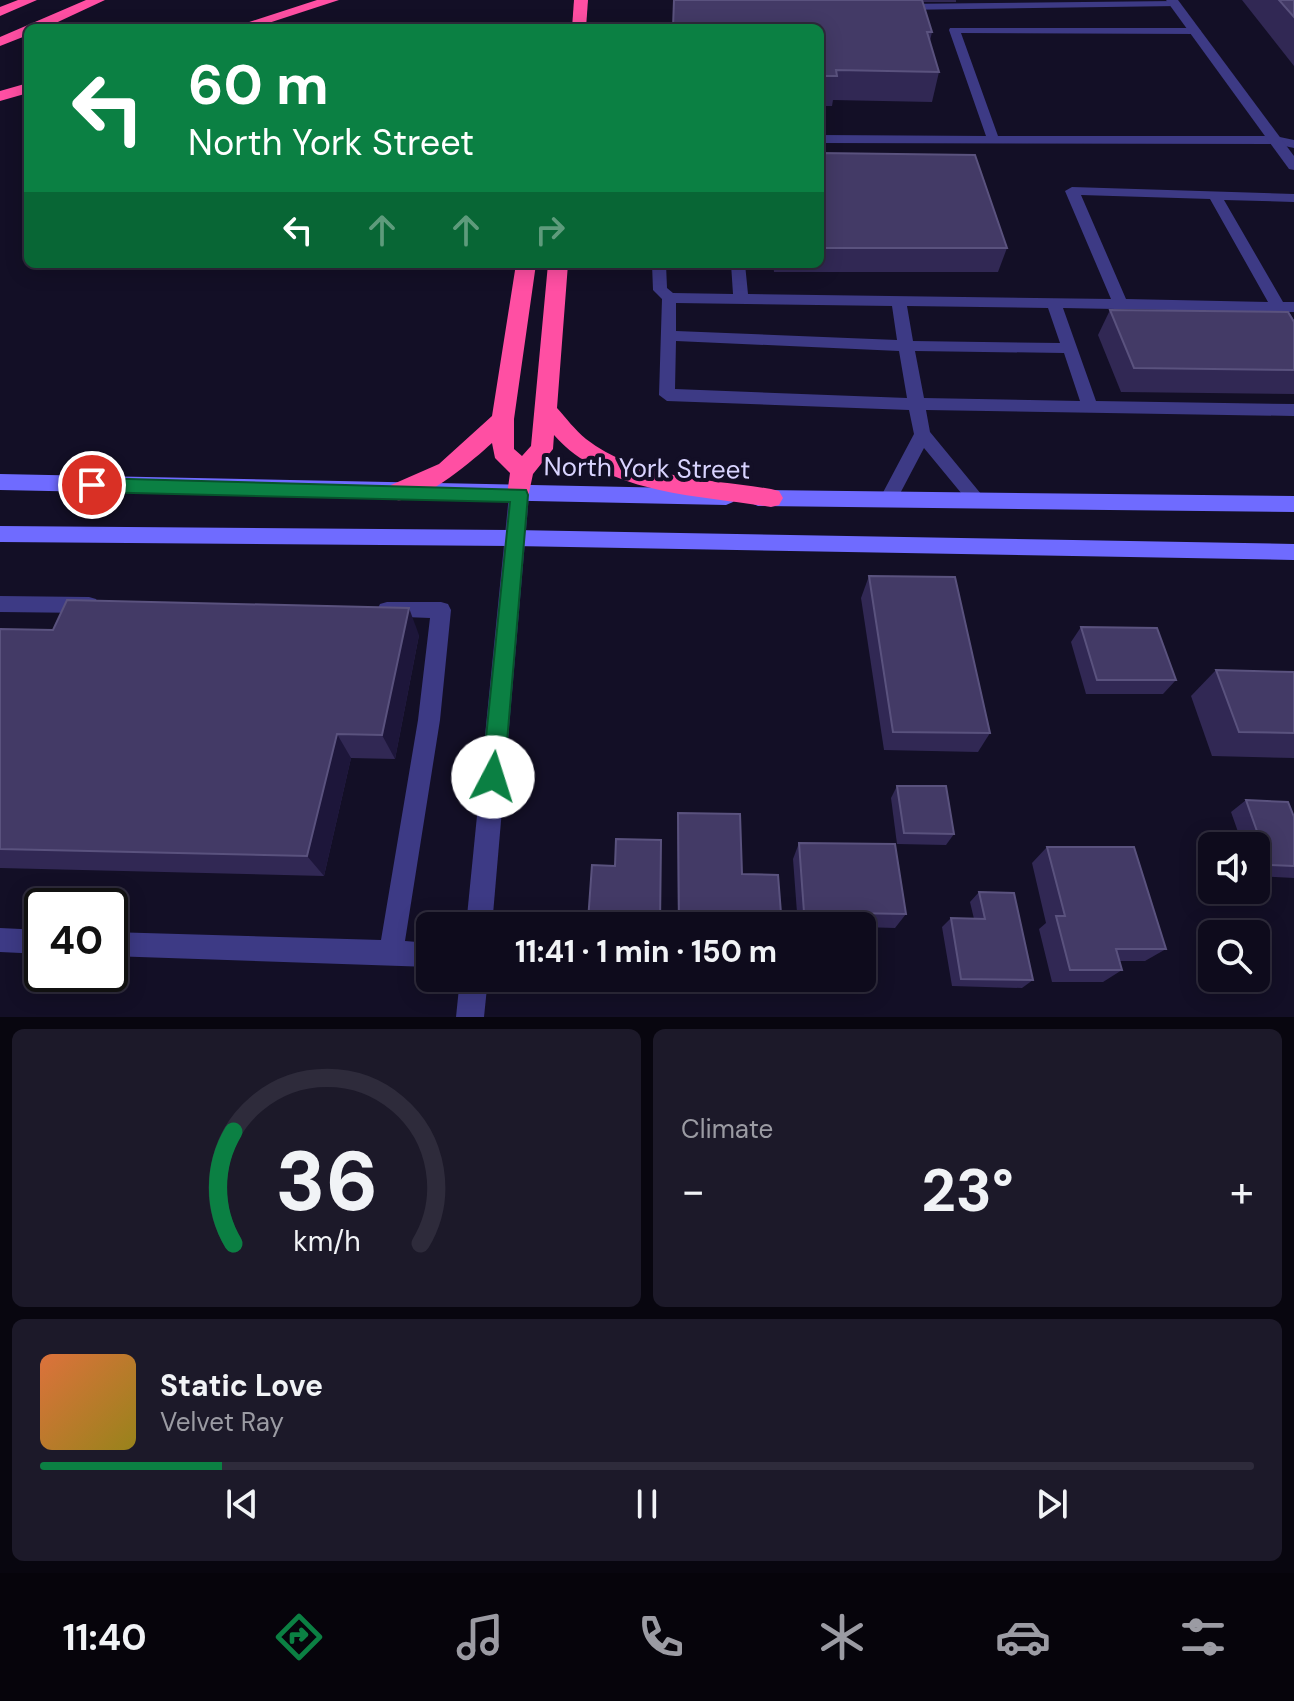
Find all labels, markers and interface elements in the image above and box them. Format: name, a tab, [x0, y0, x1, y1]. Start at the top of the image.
text: 60 m	[188, 48, 329, 121]
icon: left	[56, 56, 160, 160]
text: North York Street	[188, 119, 474, 166]
icon: left	[276, 208, 320, 252]
icon: ahead	[360, 208, 404, 252]
icon: ahead	[444, 208, 488, 252]
icon: right	[528, 208, 572, 252]
street label: North York Street	[543, 449, 751, 487]
pin	[58, 451, 126, 519]
icon: arrive	[70, 463, 114, 507]
position arrow	[451, 735, 535, 819]
map controls	[1198, 832, 1270, 992]
button: sound	[1198, 832, 1270, 904]
speed limit sign: 40	[24, 888, 128, 992]
button: search	[1198, 920, 1270, 992]
text: 11:41 · 1 min · 150 m	[515, 932, 777, 971]
text: Climate	[681, 1112, 773, 1146]
text: 36	[275, 1127, 378, 1236]
text: 23°	[921, 1151, 1014, 1230]
text: −	[681, 1162, 705, 1220]
text: +	[1230, 1162, 1254, 1220]
text: km/h	[293, 1223, 360, 1260]
text: Static Love	[160, 1366, 323, 1405]
text: Velvet Ray	[160, 1405, 284, 1439]
icon: previous	[220, 1482, 264, 1526]
icon: pause	[625, 1482, 669, 1526]
icon: next	[1030, 1482, 1074, 1526]
icon: directions	[271, 1609, 327, 1665]
icon: music	[452, 1609, 508, 1665]
icon: phone	[633, 1609, 689, 1665]
icon: climate	[814, 1609, 870, 1665]
icon: car	[995, 1609, 1051, 1665]
icon: filters	[1175, 1609, 1231, 1665]
text: 11:40	[62, 1614, 147, 1661]

